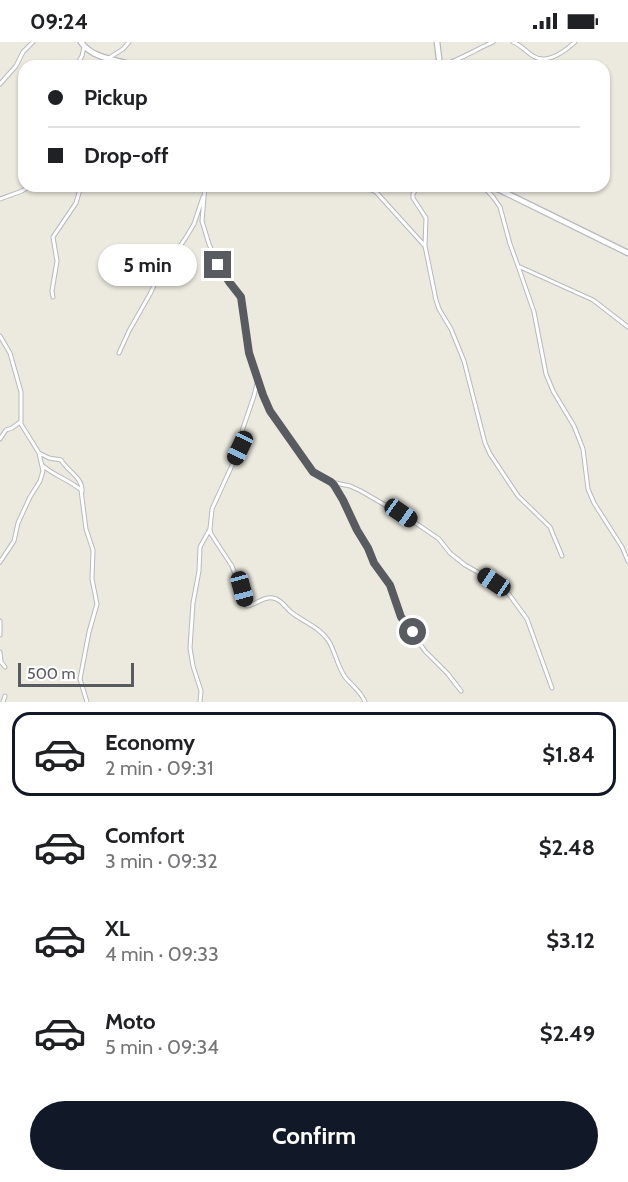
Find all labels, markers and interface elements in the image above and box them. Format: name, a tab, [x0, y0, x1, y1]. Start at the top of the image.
text: 09:24	[30, 8, 88, 35]
text: Pickup	[84, 84, 148, 111]
text: Drop-off	[84, 142, 168, 169]
callout: 5 min	[98, 244, 197, 286]
route end	[204, 251, 231, 278]
text: 5 min	[123, 253, 172, 277]
car	[224, 428, 256, 468]
car	[381, 495, 421, 531]
car	[474, 564, 514, 600]
car	[229, 569, 255, 609]
route start	[399, 618, 426, 645]
scale bar	[18, 660, 134, 688]
text: 500 m	[27, 664, 76, 683]
icon: car	[33, 727, 87, 781]
text: Economy	[105, 729, 195, 756]
text: $1.84	[542, 741, 595, 768]
text: 2 min · 09:31	[105, 756, 214, 780]
icon: car	[33, 820, 87, 874]
text: Comfort	[105, 822, 184, 849]
text: $2.48	[539, 834, 595, 861]
text: 3 min · 09:32	[105, 849, 218, 873]
icon: car	[33, 913, 87, 967]
text: XL	[105, 915, 130, 942]
text: $3.12	[546, 927, 595, 954]
text: 4 min · 09:33	[105, 942, 219, 966]
icon: car	[33, 1006, 87, 1060]
text: Moto	[105, 1008, 156, 1035]
text: $2.49	[540, 1020, 595, 1047]
text: 5 min · 09:34	[105, 1035, 219, 1059]
button: Confirm	[30, 1101, 598, 1170]

